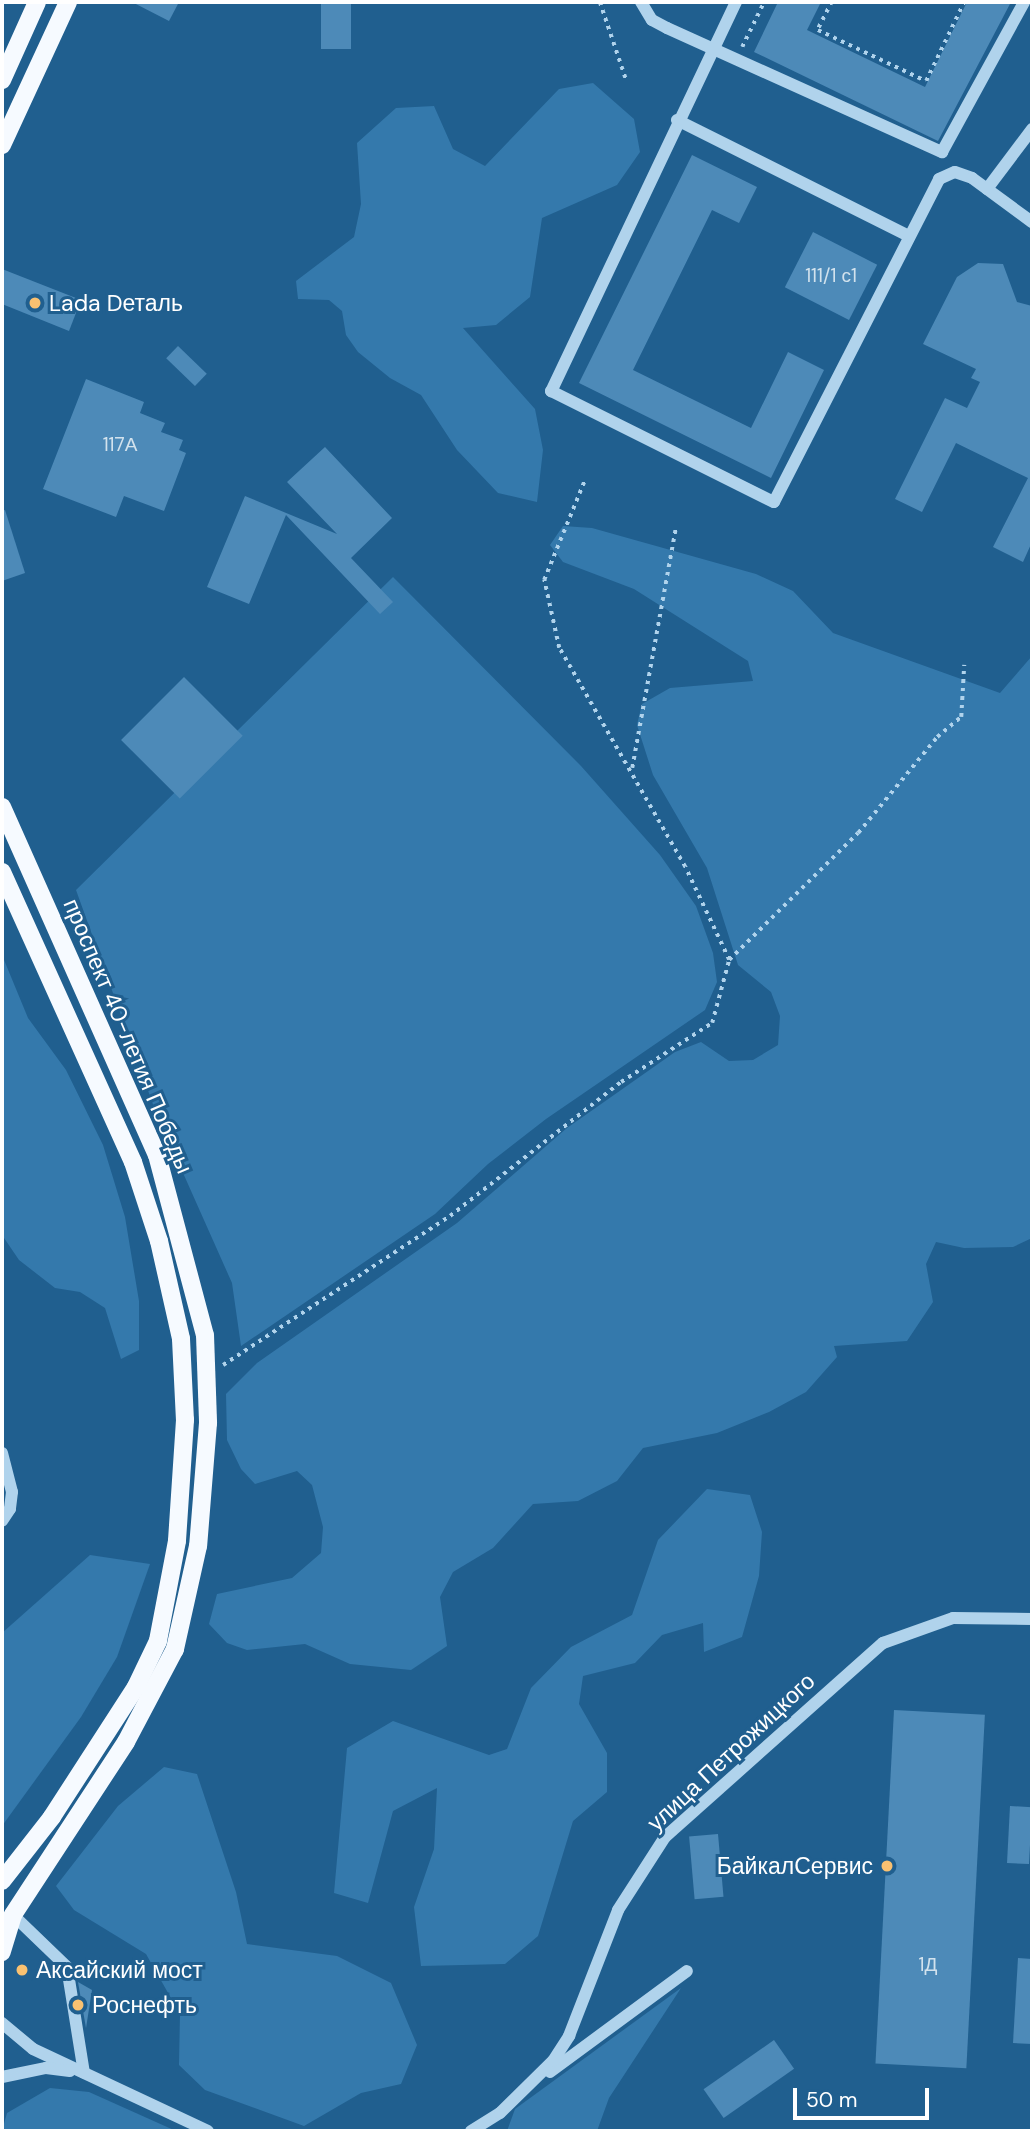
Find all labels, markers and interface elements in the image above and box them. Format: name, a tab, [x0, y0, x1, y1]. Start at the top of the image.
house number: 111/1 с1	[805, 265, 857, 287]
place label: Lada Dеталь	[49, 289, 183, 317]
marker: Lada Dеталь	[27, 295, 43, 311]
house number: 117А	[103, 434, 137, 456]
street label: проспект 40-летия Победы	[58, 894, 198, 1178]
street label: улица Петрожицкого	[642, 1667, 820, 1837]
place label: БайкалСервис	[717, 1852, 873, 1880]
marker: БайкалСервис	[879, 1858, 895, 1874]
house number: 1Д	[919, 1954, 937, 1976]
place label: Аксайский мост	[36, 1956, 203, 1984]
marker: Аксайский мост	[14, 1962, 30, 1978]
place label: Роснефть	[92, 1991, 197, 2019]
marker: Роснефть	[70, 1997, 86, 2013]
scale bar	[796, 2074, 932, 2118]
text: 50 m	[806, 2086, 857, 2114]

